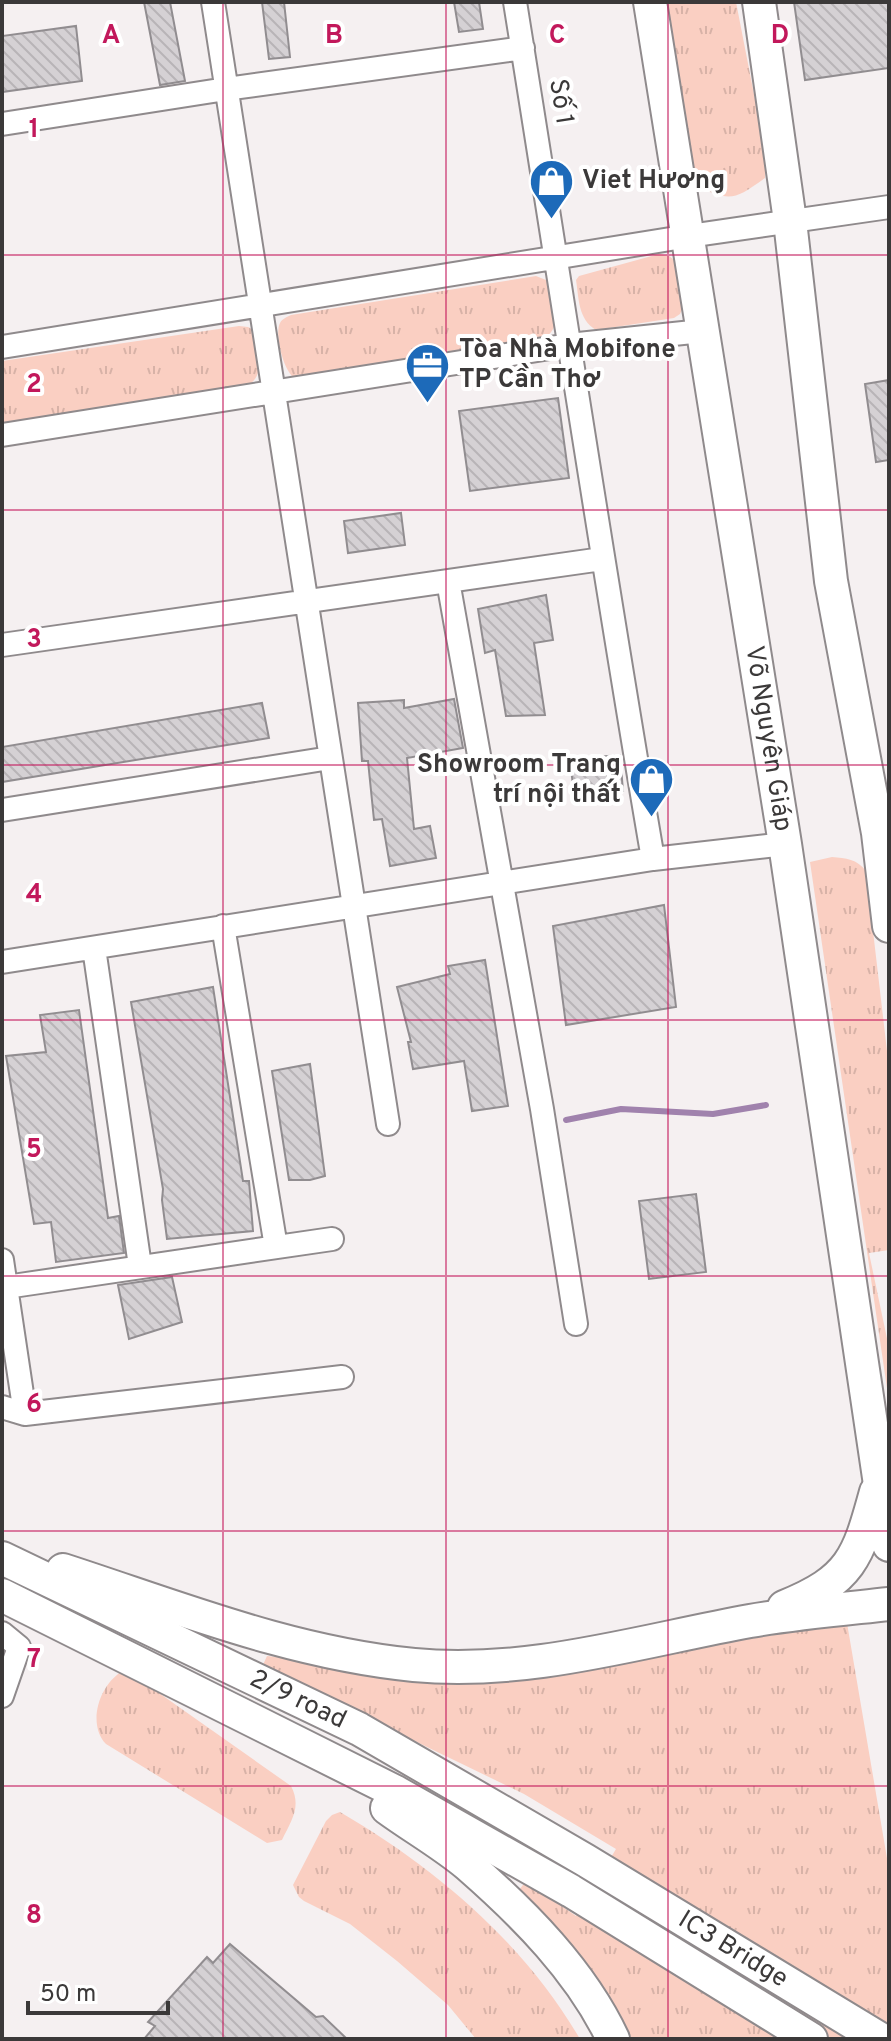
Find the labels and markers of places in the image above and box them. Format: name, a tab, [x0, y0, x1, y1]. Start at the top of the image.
shop icon: Viet Hương	[527, 157, 575, 220]
place label: Viet Hương	[582, 165, 725, 198]
place label: Tòa Nhà Mobifone TP Cần Thơ	[459, 334, 676, 397]
office icon: Tòa Nhà Mobifone TP Cần Thơ	[404, 341, 452, 404]
place label: Showroom Trang trí nội thất	[417, 749, 621, 812]
shop icon: Showroom Trang trí nội thất	[628, 756, 676, 819]

